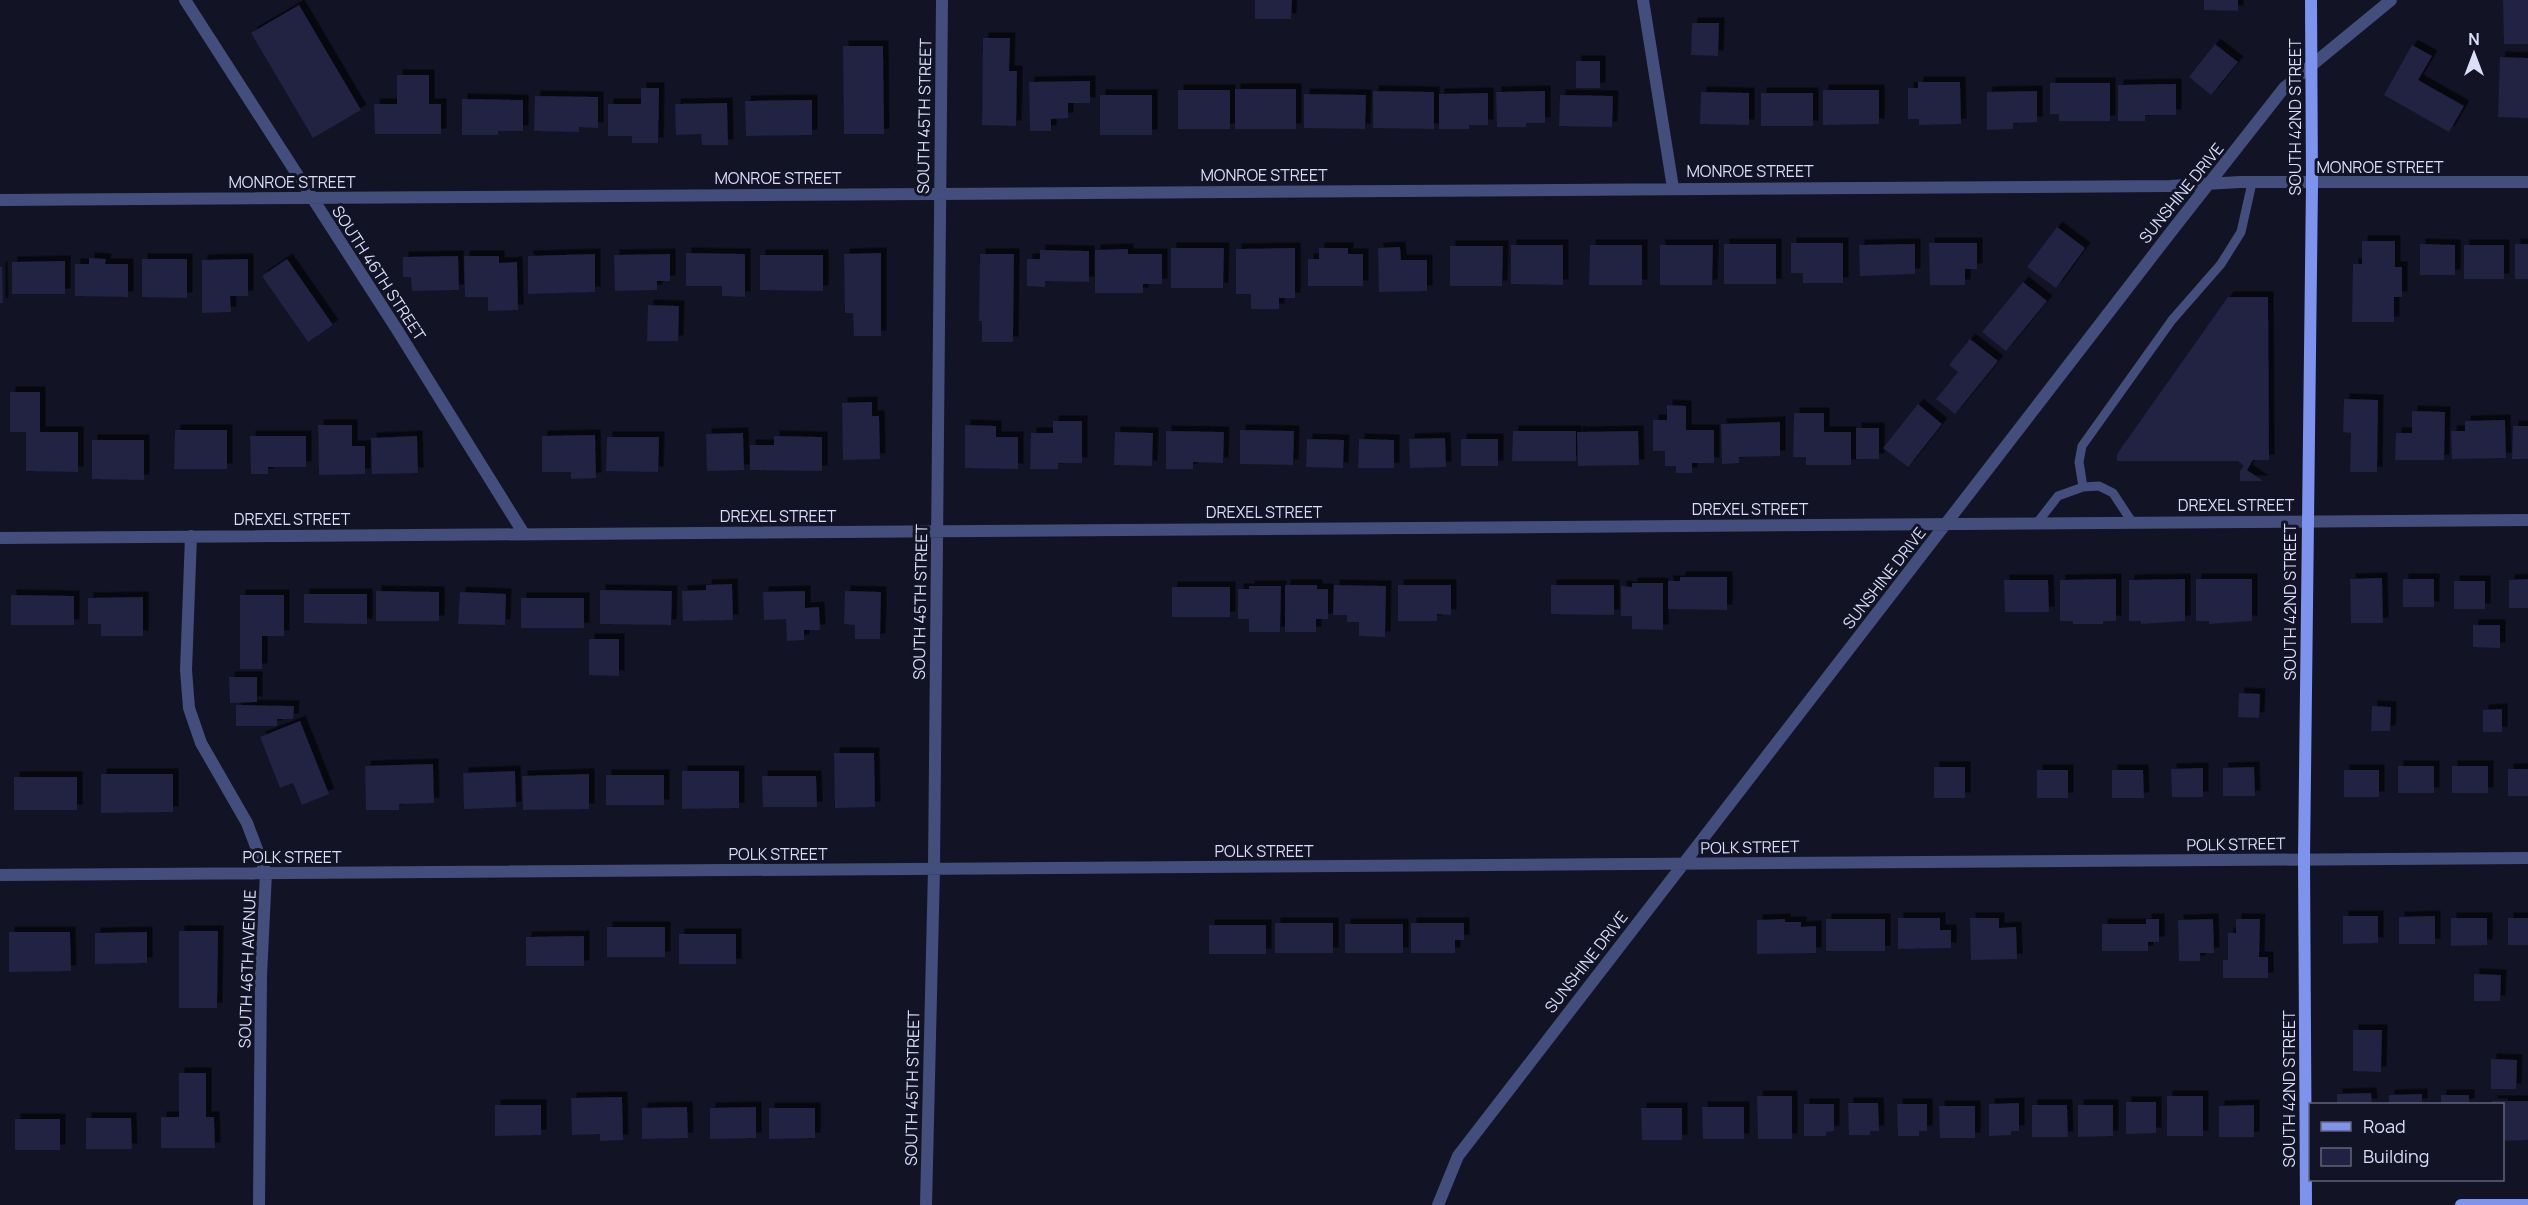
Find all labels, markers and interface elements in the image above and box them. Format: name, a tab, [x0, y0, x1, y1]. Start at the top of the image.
north arrow	[2444, 24, 2504, 84]
text: N	[2468, 28, 2480, 50]
street label: SOUTH 45TH STREET	[912, 37, 936, 194]
street label: SOUTH 42ND STREET	[2284, 38, 2306, 196]
street label: SUNSHINE DRIVE	[2134, 138, 2228, 248]
street label: MONROE STREET	[2316, 156, 2444, 178]
street label: MONROE STREET	[1686, 160, 1814, 182]
street label: MONROE STREET	[1200, 164, 1328, 186]
street label: MONROE STREET	[714, 167, 842, 189]
street label: MONROE STREET	[228, 171, 356, 193]
street label: SOUTH 46TH STREET	[327, 201, 431, 345]
street label: DREXEL STREET	[2178, 494, 2295, 516]
street label: DREXEL STREET	[1692, 498, 1809, 520]
street label: DREXEL STREET	[1206, 501, 1323, 523]
street label: DREXEL STREET	[720, 505, 837, 527]
street label: DREXEL STREET	[234, 508, 351, 530]
street label: SOUTH 45TH STREET	[908, 523, 932, 680]
street label: SUNSHINE DRIVE	[1837, 523, 1931, 633]
street label: SOUTH 42ND STREET	[2279, 523, 2301, 681]
street label: POLK STREET	[2186, 832, 2286, 856]
street label: POLK STREET	[1700, 835, 1800, 859]
street label: POLK STREET	[1214, 840, 1314, 862]
street label: POLK STREET	[728, 843, 828, 865]
street label: POLK STREET	[242, 846, 342, 868]
street label: SOUTH 46TH AVENUE	[233, 889, 261, 1049]
street label: SUNSHINE DRIVE	[1539, 907, 1633, 1017]
street label: SOUTH 45TH STREET	[900, 1009, 924, 1166]
street label: SOUTH 42ND STREET	[2278, 1010, 2300, 1168]
legend	[2309, 1103, 2504, 1181]
text: Road	[2363, 1114, 2406, 1138]
text: Building	[2363, 1144, 2429, 1168]

